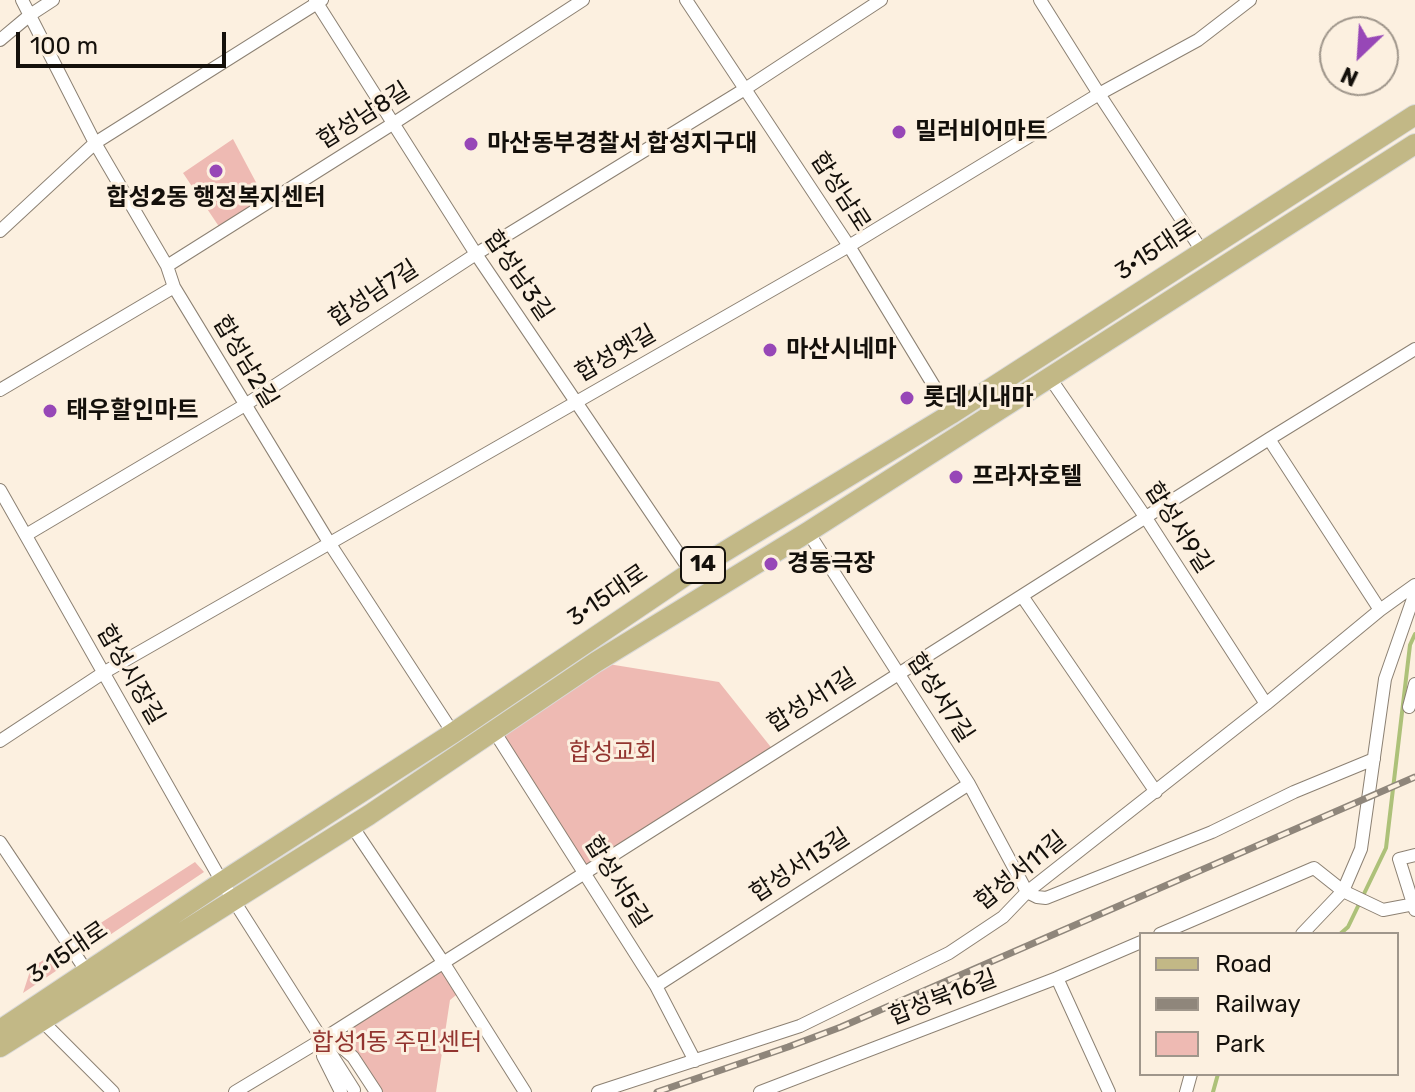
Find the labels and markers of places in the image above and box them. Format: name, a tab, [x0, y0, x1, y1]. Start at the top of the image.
place label: 밀러비어마트	[915, 118, 1047, 146]
marker: 밀러비어마트	[890, 123, 908, 141]
place label: 마산동부경찰서 합성지구대	[487, 130, 757, 158]
marker: 마산동부경찰서 합성지구대	[462, 135, 480, 153]
marker: 합성2동 행정복지센터	[207, 162, 225, 180]
place label: 합성2동 행정복지센터	[106, 184, 326, 212]
place label: 마산시네마	[786, 336, 896, 364]
marker: 마산시네마	[761, 341, 779, 359]
place label: 롯데시내마	[923, 384, 1033, 412]
marker: 롯데시내마	[898, 389, 916, 407]
place label: 태우할인마트	[66, 397, 198, 425]
marker: 태우할인마트	[41, 402, 59, 420]
place label: 프라자호텔	[972, 463, 1082, 491]
marker: 프라자호텔	[947, 468, 965, 486]
place label: 경동극장	[787, 550, 875, 578]
marker: 경동극장	[762, 555, 780, 573]

